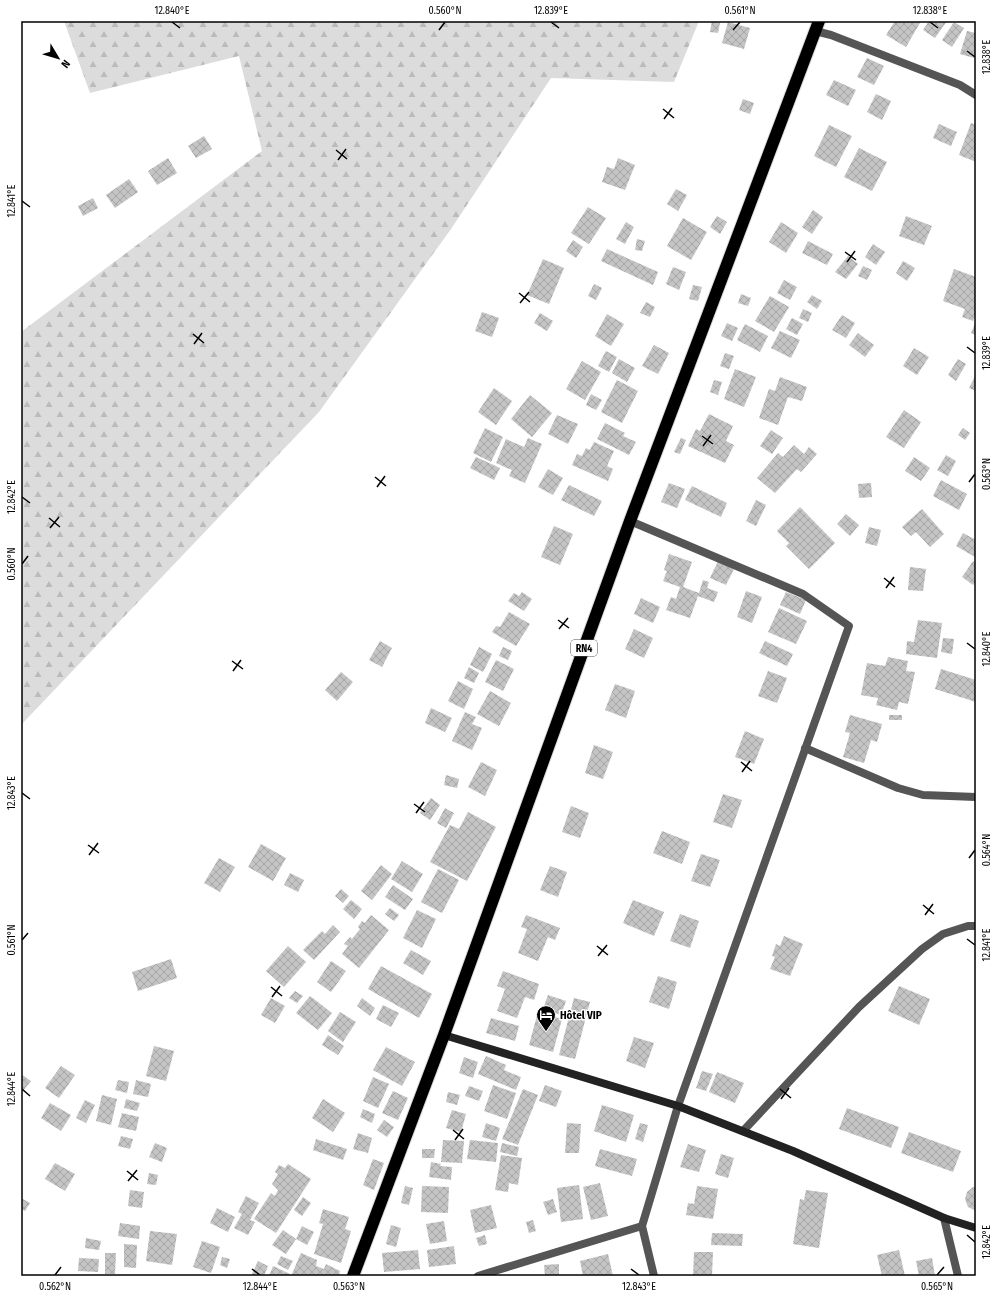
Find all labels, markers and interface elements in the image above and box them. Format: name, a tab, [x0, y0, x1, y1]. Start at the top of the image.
text: 12.840°E	[155, 5, 190, 17]
text: 0.560°N	[429, 5, 461, 17]
text: 12.839°E	[534, 5, 568, 17]
text: 0.561°N	[724, 5, 756, 17]
text: 12.838°E	[913, 5, 947, 17]
north arrow	[38, 38, 78, 78]
text: 12.838°E	[981, 40, 993, 74]
text: N	[58, 57, 73, 70]
text: 12.841°E	[6, 184, 18, 218]
text: 12.839°E	[981, 336, 993, 370]
text: 0.563°N	[981, 458, 993, 490]
text: 12.842°E	[6, 480, 18, 514]
text: 0.560°N	[6, 548, 18, 580]
text: 12.840°E	[981, 631, 993, 666]
road number: RN4	[571, 640, 597, 656]
text: 12.843°E	[6, 776, 18, 810]
text: 0.564°N	[981, 834, 993, 866]
text: 0.561°N	[6, 924, 18, 956]
text: 12.841°E	[981, 928, 993, 962]
hotel icon: Hôtel VIP	[535, 1004, 557, 1032]
place label: Hôtel VIP	[560, 1009, 602, 1022]
text: 12.844°E	[6, 1071, 18, 1106]
text: 12.842°E	[981, 1225, 993, 1259]
text: 0.562°N	[39, 1281, 71, 1293]
text: 12.844°E	[243, 1281, 278, 1293]
text: 0.563°N	[333, 1281, 365, 1293]
text: 12.843°E	[622, 1281, 656, 1293]
text: 0.565°N	[921, 1281, 953, 1293]

